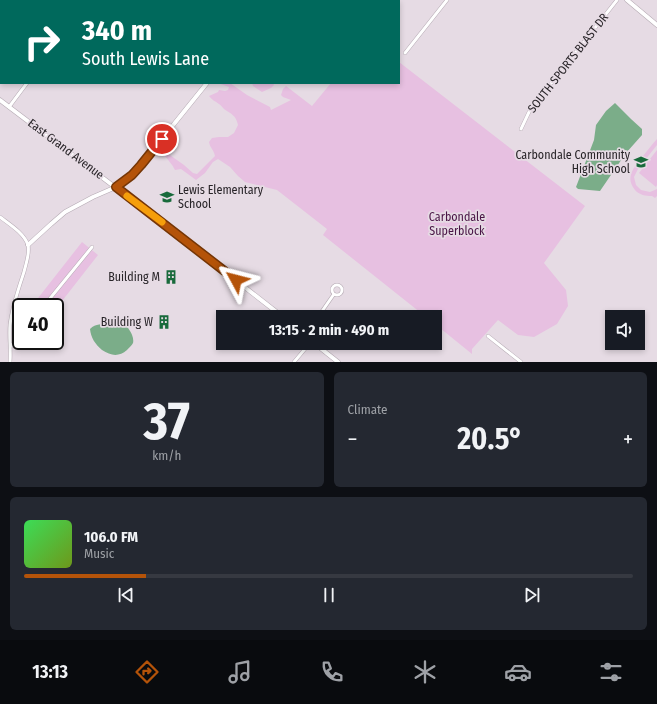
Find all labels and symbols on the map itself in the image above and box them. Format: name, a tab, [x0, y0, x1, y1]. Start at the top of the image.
street label: SOUTH SPORTS BLAST DR	[525, 10, 611, 115]
street label: East Grand Avenue	[25, 116, 107, 182]
pin	[145, 122, 179, 156]
place label: Carbondale Community High School	[515, 148, 631, 176]
school or university icon: Carbondale Community High School	[633, 154, 649, 170]
place label: Lewis Elementary School	[178, 183, 264, 211]
school or university icon: Lewis Elementary School	[159, 189, 175, 205]
park label: Carbondale Superblock	[429, 210, 485, 238]
position arrow	[215, 259, 257, 301]
building icon: Building M	[163, 269, 179, 285]
place label: Building M	[108, 270, 160, 284]
speed limit sign: 40	[12, 298, 64, 350]
building icon: Building W	[156, 314, 172, 330]
place label: Building W	[101, 315, 153, 329]

